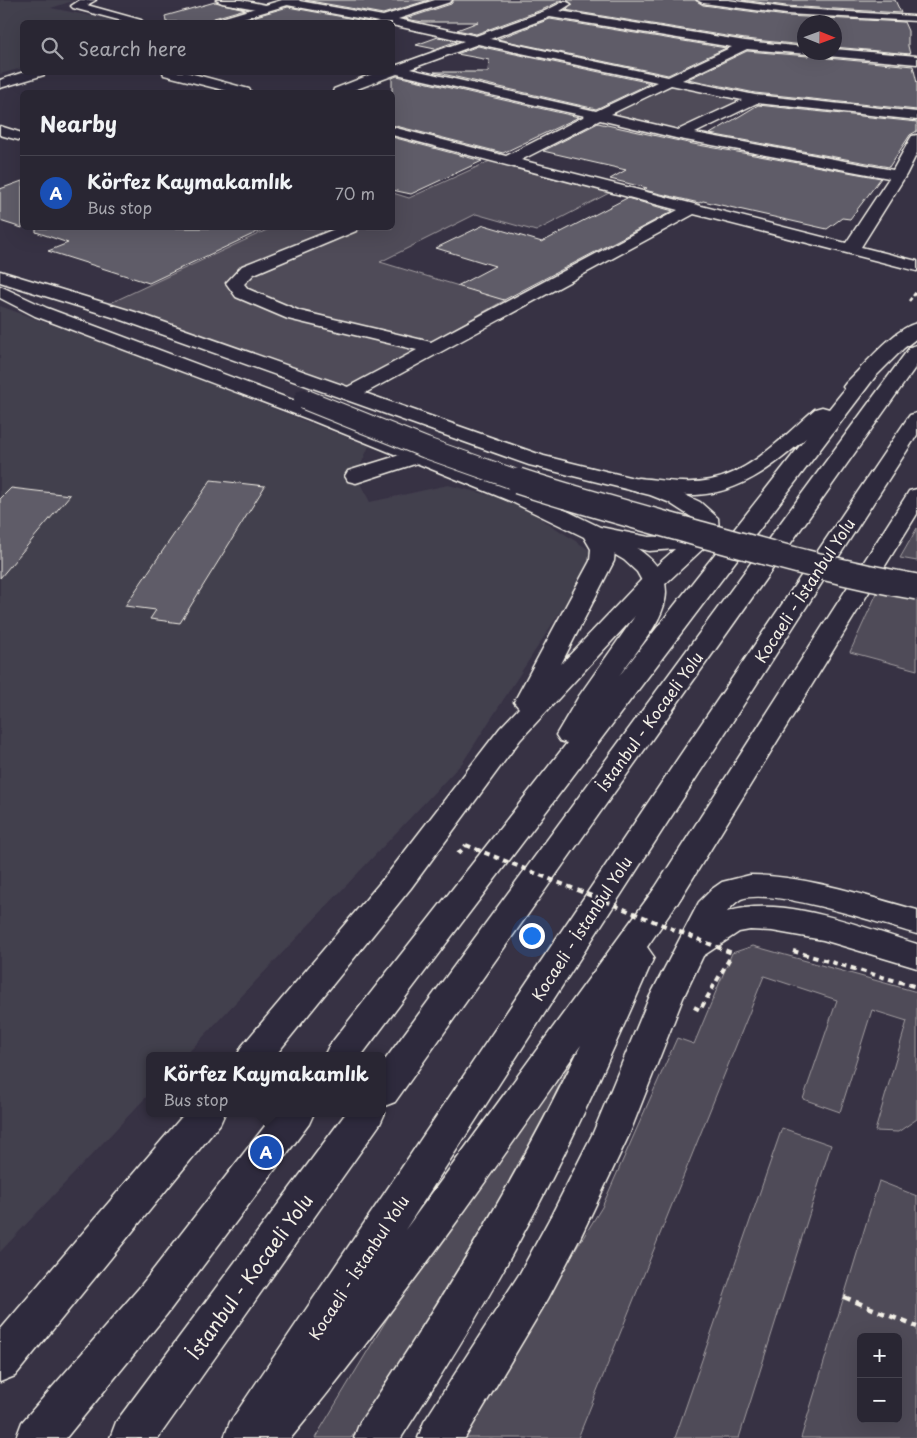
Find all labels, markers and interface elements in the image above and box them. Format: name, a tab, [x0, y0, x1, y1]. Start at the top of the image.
north arrow	[797, 15, 842, 60]
search box	[20, 20, 395, 75]
icon: search	[38, 34, 66, 62]
text: Search here	[78, 34, 187, 62]
text: Nearby	[40, 107, 117, 139]
text: Körfez Kaymakamlık	[87, 167, 293, 195]
text: A	[50, 181, 62, 205]
text: 70 m	[335, 181, 375, 205]
text: Bus stop	[87, 195, 152, 219]
street label: Kocaeli - İstanbul Yolu	[748, 513, 860, 667]
street label: İstanbul - Kocaeli Yolu	[590, 646, 708, 796]
street label: Kocaeli - İstanbul Yolu	[525, 851, 637, 1005]
your location	[519, 923, 545, 949]
popup	[146, 1052, 386, 1117]
text: Körfez Kaymakamlık	[163, 1059, 369, 1087]
text: Bus stop	[163, 1087, 228, 1111]
pin: A	[250, 1133, 282, 1171]
street label: İstanbul - Kocaeli Yolu	[179, 1187, 319, 1365]
street label: Kocaeli - İstanbul Yolu	[302, 1190, 414, 1344]
map controls	[857, 1333, 902, 1423]
button: +	[857, 1333, 902, 1378]
button: −	[857, 1378, 902, 1423]

